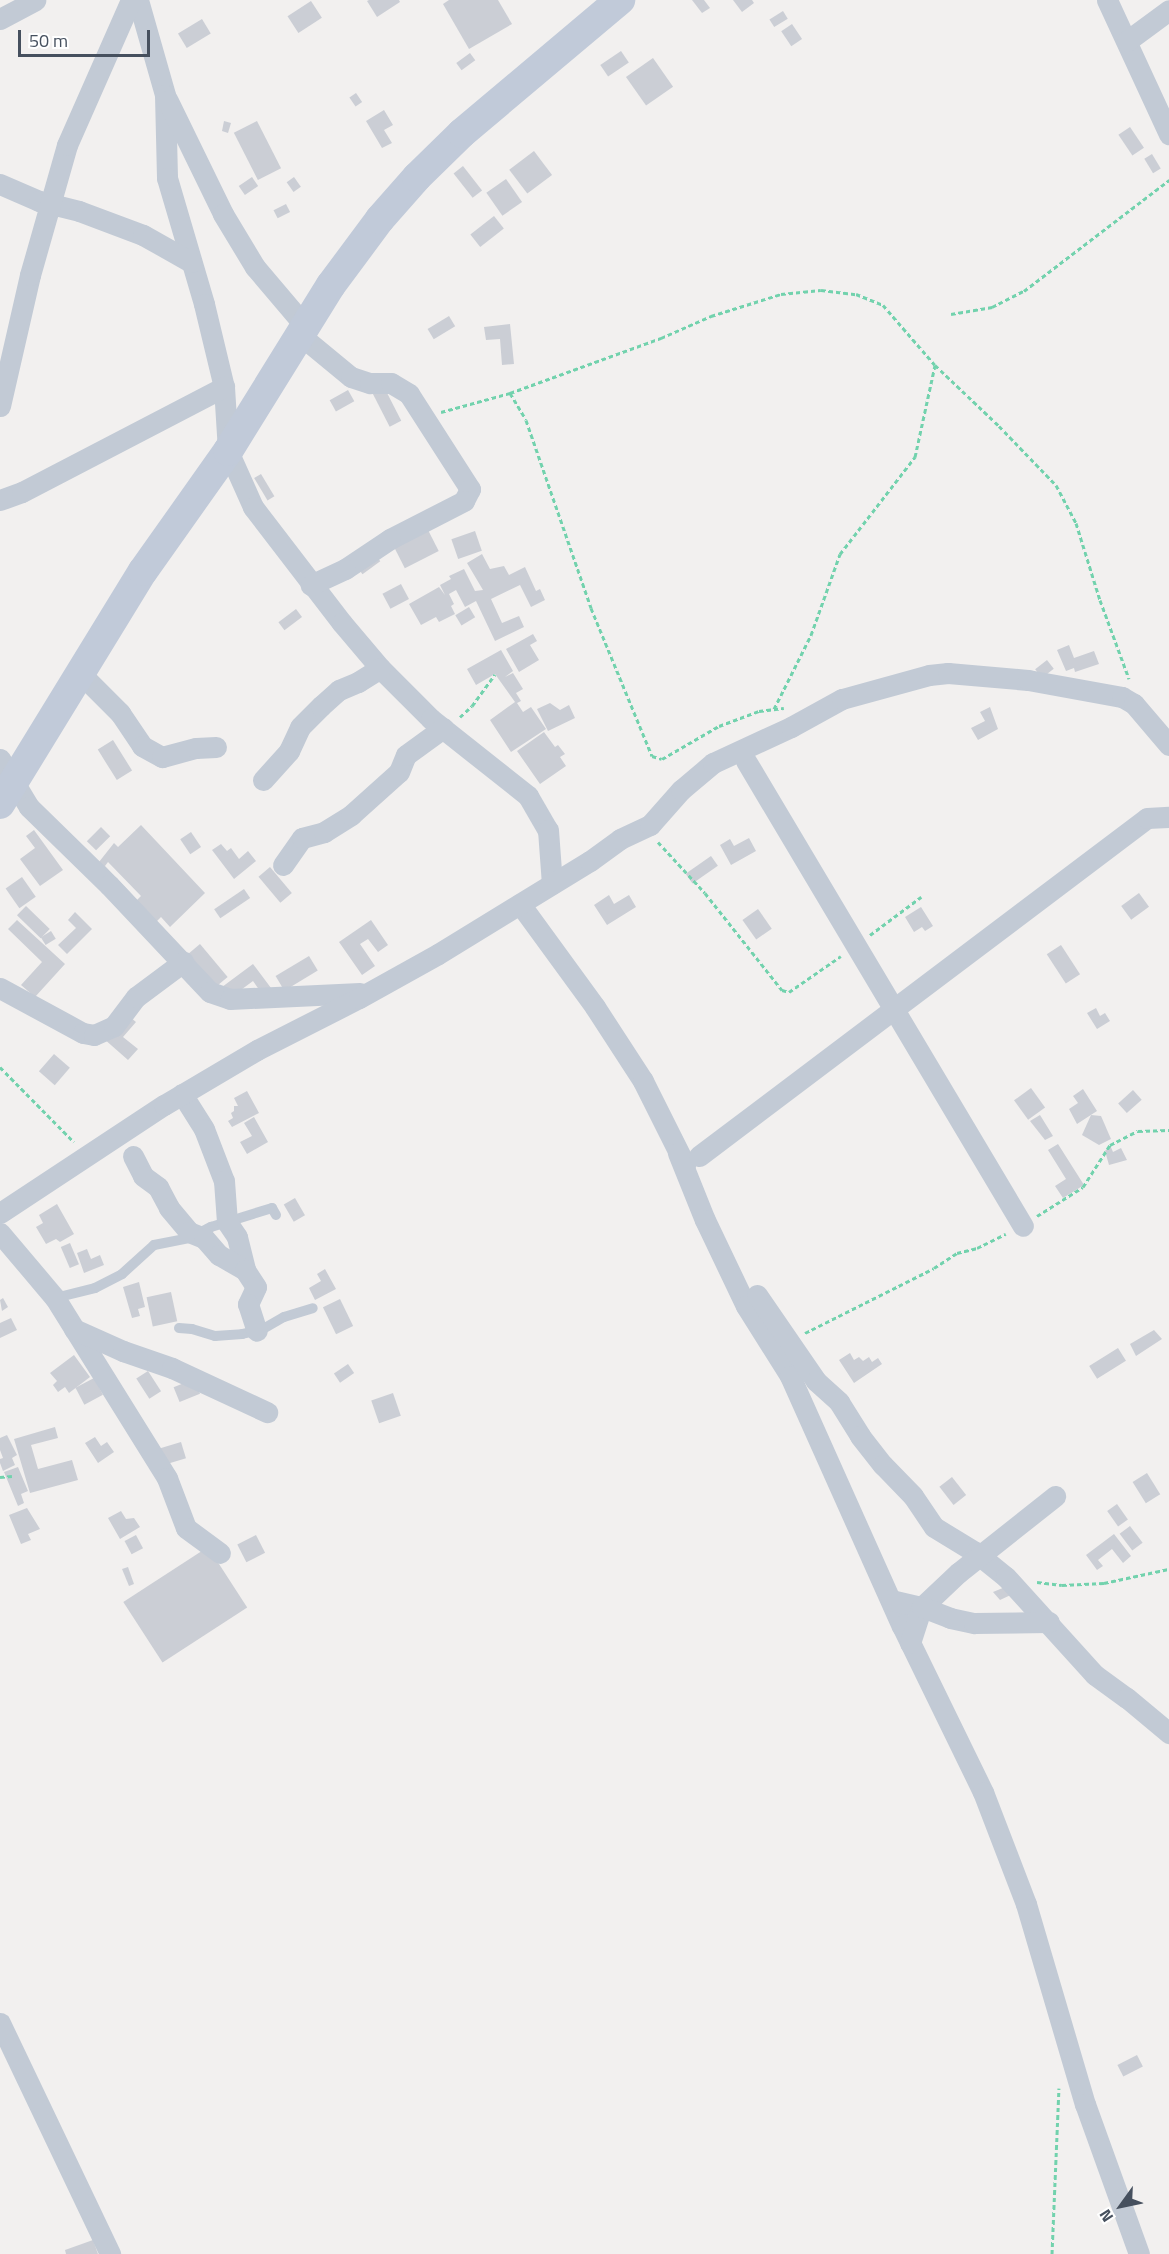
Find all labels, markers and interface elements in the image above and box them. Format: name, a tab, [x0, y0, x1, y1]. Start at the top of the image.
scale bar	[21, 18, 153, 56]
text: 50 m	[29, 27, 68, 54]
north arrow	[1091, 2176, 1151, 2236]
text: N	[1093, 2205, 1119, 2227]

